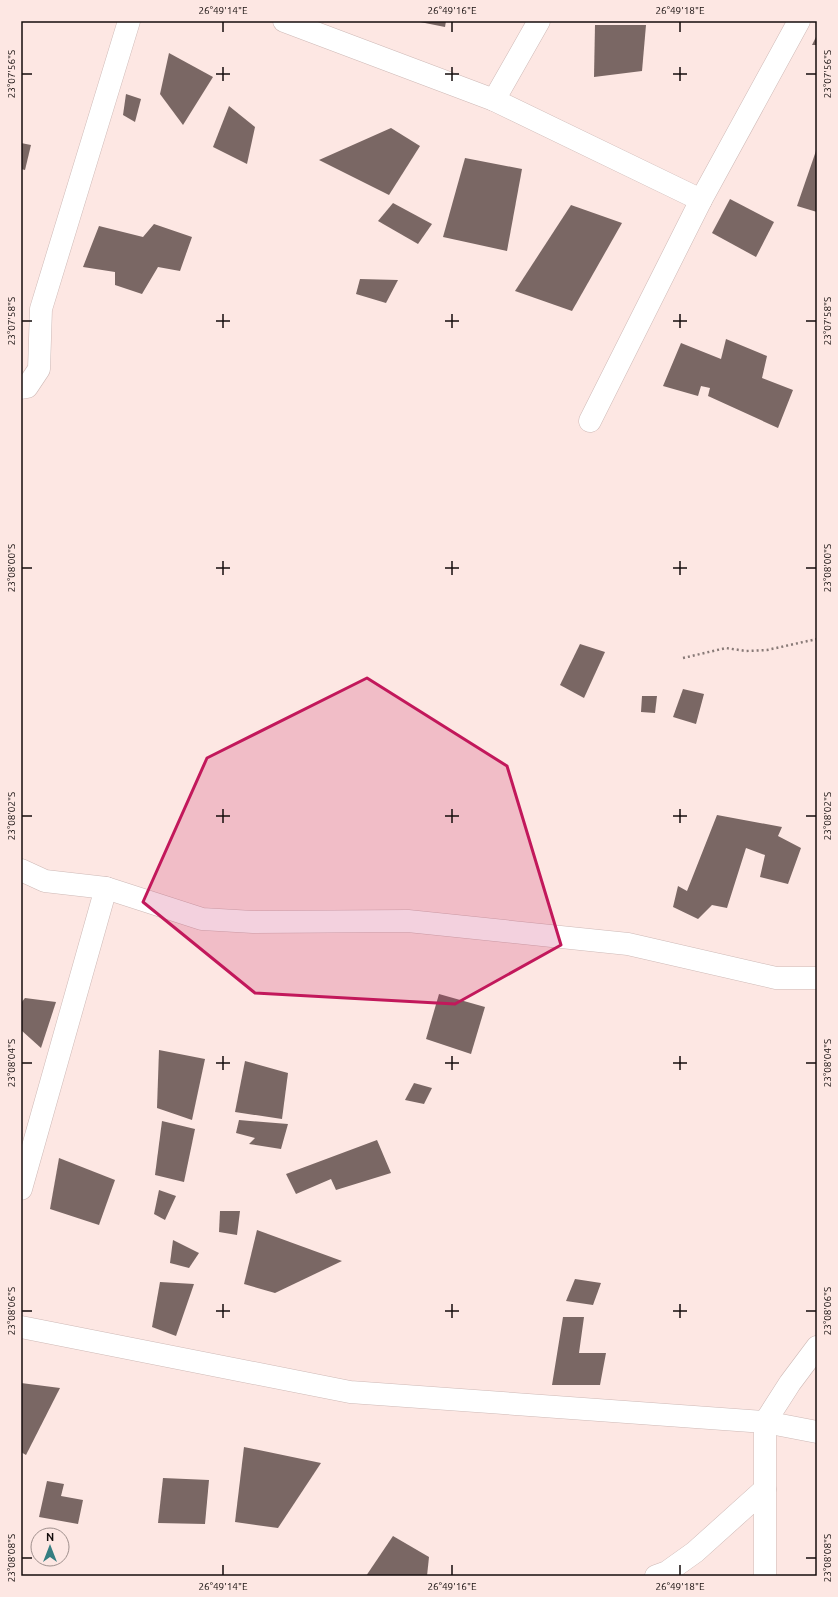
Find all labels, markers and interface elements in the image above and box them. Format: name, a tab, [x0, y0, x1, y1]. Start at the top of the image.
text: 26°49'14"E	[198, 5, 248, 16]
text: 26°49'16"E	[427, 5, 477, 16]
text: 26°49'18"E	[655, 5, 705, 16]
text: 23°07'56"S	[6, 50, 17, 98]
text: 23°07'56"S	[822, 50, 833, 98]
text: 23°07'58"S	[6, 297, 17, 345]
text: 23°07'58"S	[822, 297, 833, 345]
text: 23°08'00"S	[6, 544, 17, 592]
text: 23°08'00"S	[822, 544, 833, 592]
text: 23°08'02"S	[6, 792, 17, 840]
text: 23°08'02"S	[822, 792, 833, 840]
text: 23°08'04"S	[6, 1039, 17, 1087]
text: 23°08'04"S	[822, 1039, 833, 1087]
text: 23°08'06"S	[6, 1287, 17, 1335]
text: 23°08'06"S	[822, 1287, 833, 1335]
north arrow	[30, 1527, 70, 1567]
text: N	[46, 1531, 54, 1543]
text: 23°08'08"S	[6, 1534, 17, 1582]
text: 23°08'08"S	[822, 1534, 833, 1582]
text: 26°49'14"E	[198, 1581, 248, 1592]
text: 26°49'16"E	[427, 1581, 477, 1592]
text: 26°49'18"E	[655, 1581, 705, 1592]

